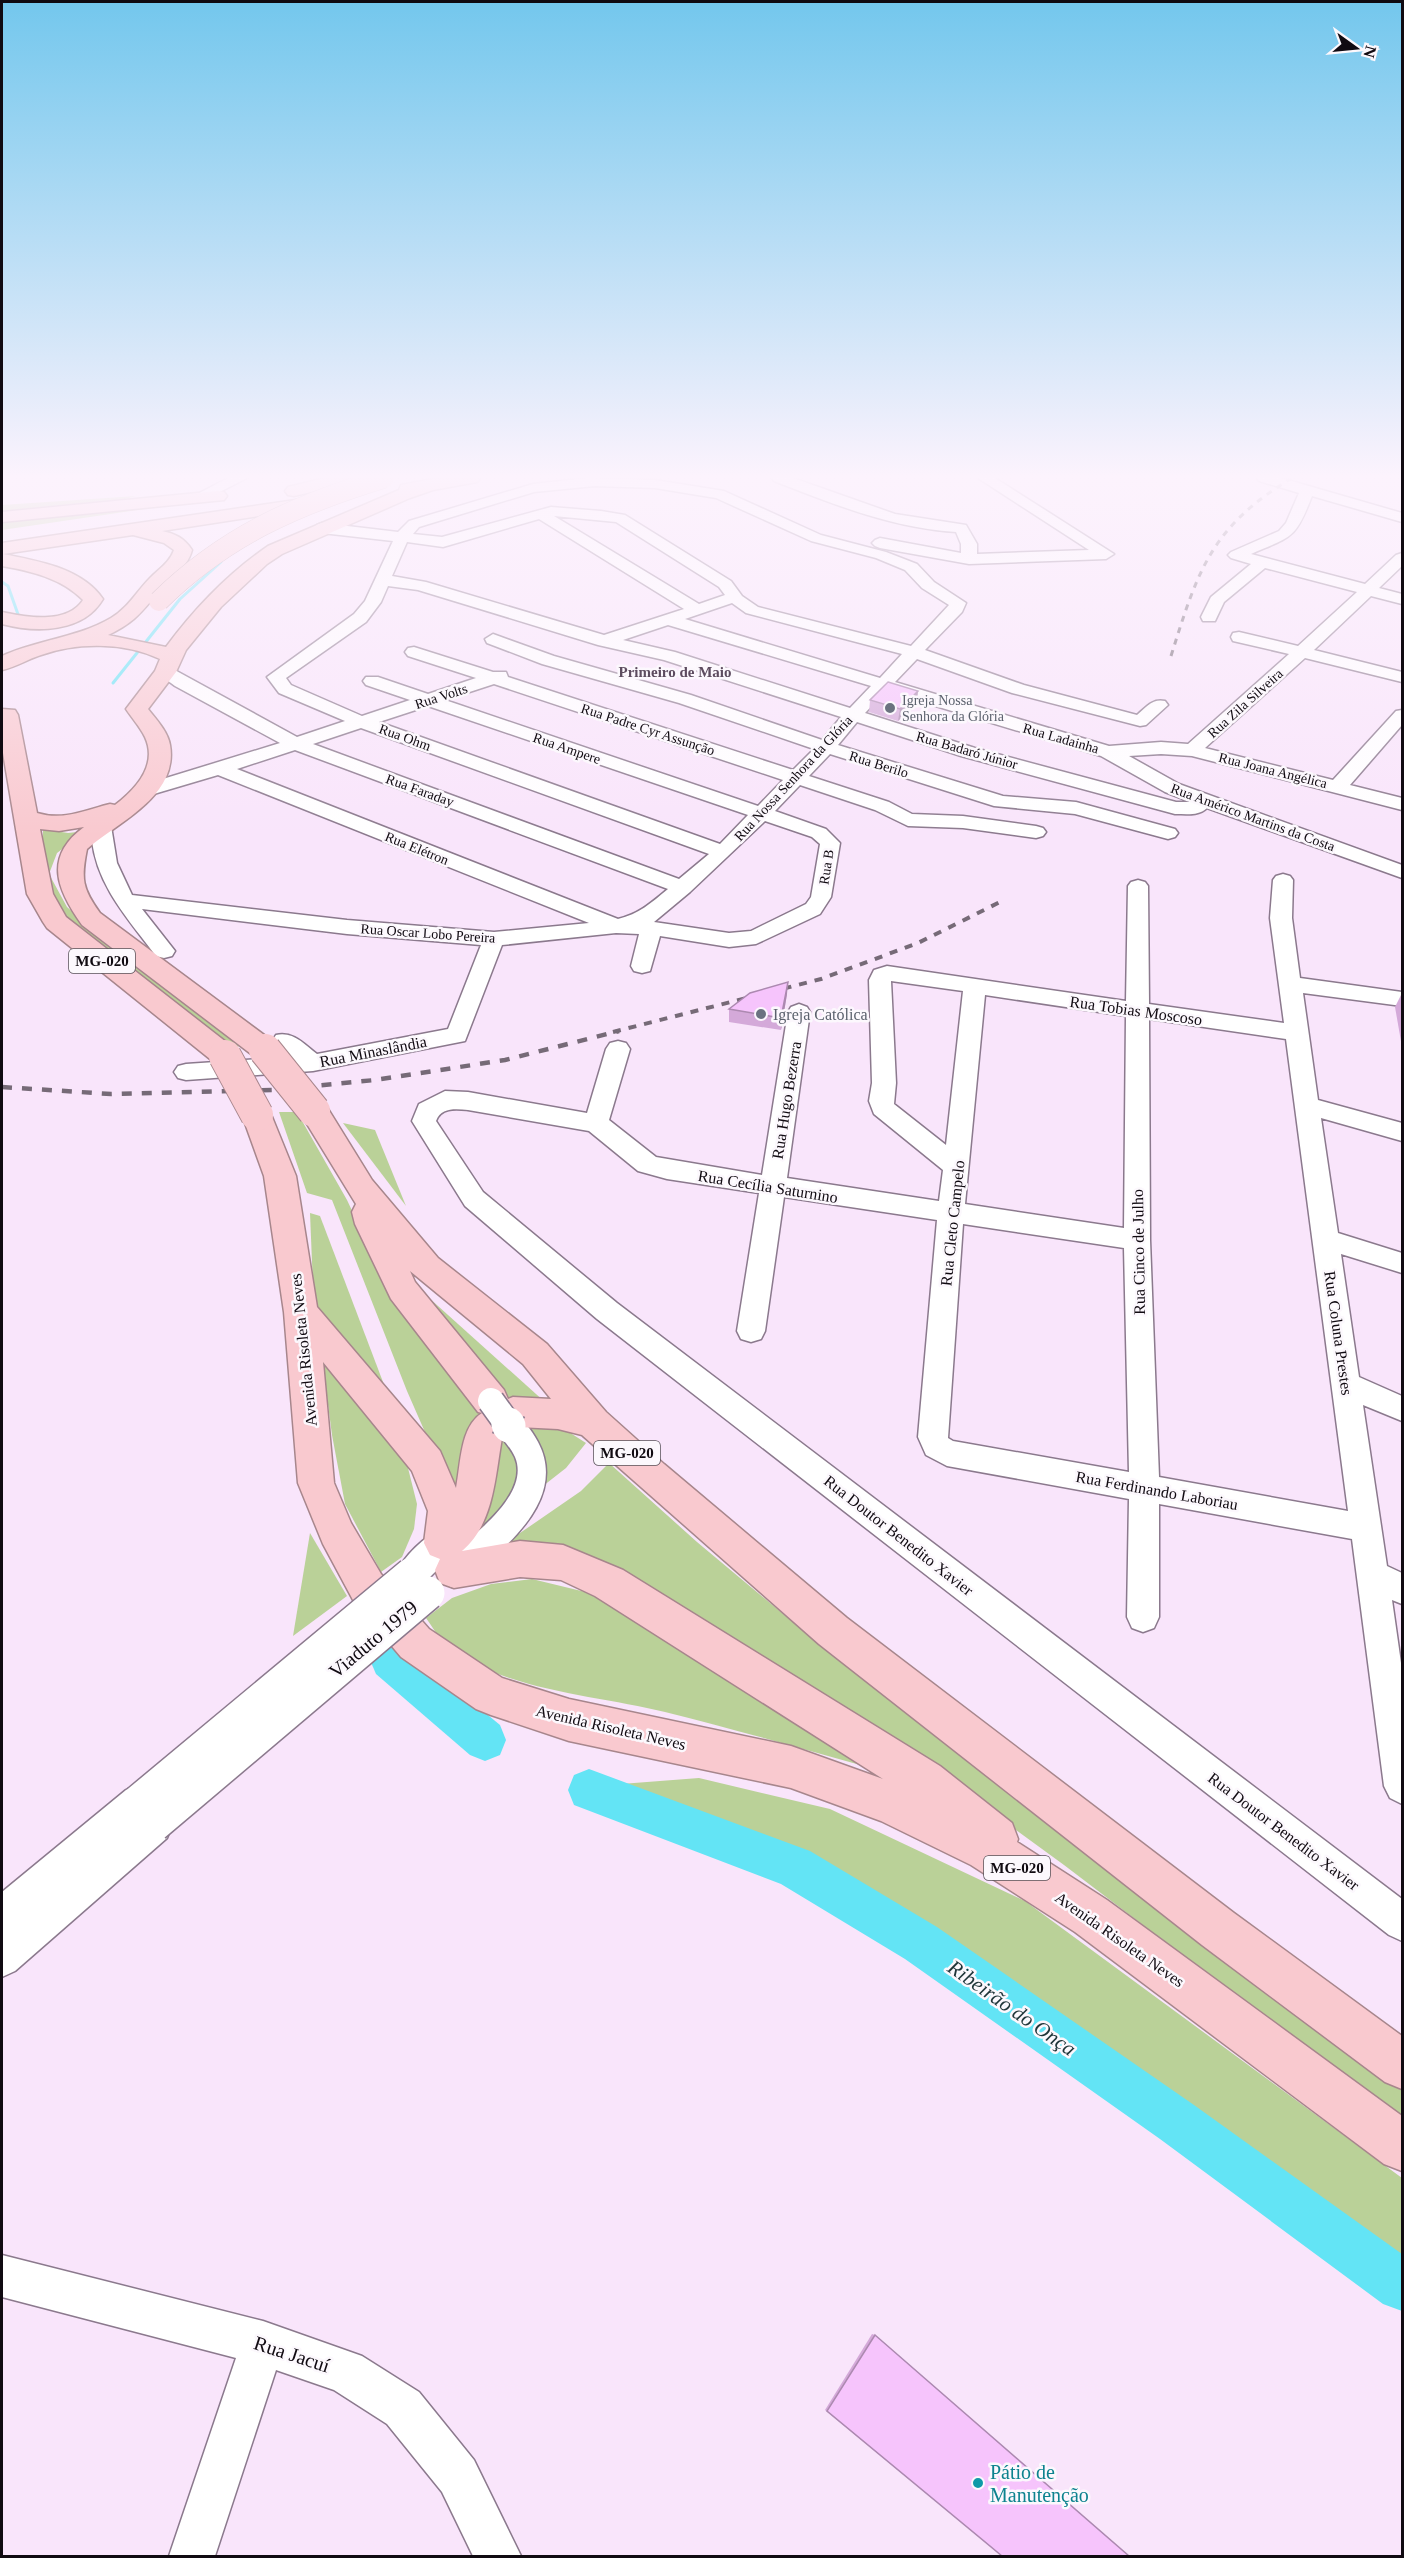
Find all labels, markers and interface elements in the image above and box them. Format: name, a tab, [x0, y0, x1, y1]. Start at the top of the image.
north arrow	[1326, 18, 1386, 78]
text: N	[1360, 44, 1380, 60]
district label: Primeiro de Maio	[618, 664, 732, 680]
street label: Rua Zila Silveira	[1205, 665, 1286, 741]
street label: Rua Volts	[413, 681, 469, 712]
place label: Igreja Nossa Senhora da Glória	[902, 693, 1005, 724]
street label: Rua Padre Cyr Assunção	[579, 701, 717, 758]
marker: Igreja Nossa Senhora da Glória	[883, 701, 897, 715]
street label: Rua Nossa Senhora da Glória	[731, 712, 856, 844]
street label: Rua Ohm	[377, 721, 433, 754]
street label: Rua Ladainha	[1021, 721, 1101, 757]
street label: Rua Badaró Júnior	[914, 729, 1020, 772]
street label: Rua Ampere	[531, 730, 603, 767]
street label: Rua Berilo	[847, 748, 910, 781]
street label: Rua Joana Angélica	[1217, 750, 1329, 791]
street label: Rua Faraday	[384, 771, 456, 810]
street label: Rua Américo Martins da Costa	[1169, 781, 1338, 854]
street label: Rua Elétron	[383, 829, 451, 868]
street label: Rua B	[816, 848, 837, 886]
street label: Rua Oscar Lobo Pereira	[360, 921, 497, 946]
road number: MG-020	[69, 949, 135, 973]
street label: Rua Tobias Moscoso	[1069, 993, 1203, 1028]
place label: Igreja Católica	[773, 1006, 868, 1024]
marker: Igreja Católica	[754, 1007, 768, 1021]
street label: Rua Minaslândia	[318, 1033, 428, 1070]
street label: Rua Hugo Bezerra	[769, 1040, 805, 1160]
street label: Rua Cleto Campelo	[937, 1159, 969, 1287]
street label: Rua Cecília Saturnino	[697, 1167, 839, 1206]
street label: Rua Cinco de Julho	[1129, 1189, 1148, 1315]
street label: Rua Coluna Prestes	[1321, 1270, 1356, 1396]
street label: Avenida Risoleta Neves	[287, 1273, 320, 1427]
road number: MG-020	[594, 1441, 660, 1465]
street label: Rua Ferdinando Laboriau	[1074, 1468, 1239, 1513]
street label: Rua Doutor Benedito Xavier	[821, 1472, 977, 1599]
street label: Viaduto 1979	[324, 1596, 422, 1682]
street label: Avenida Risoleta Neves	[534, 1702, 688, 1753]
street label: Rua Doutor Benedito Xavier	[1205, 1769, 1363, 1894]
road number: MG-020	[984, 1856, 1050, 1880]
street label: Avenida Risoleta Neves	[1052, 1888, 1187, 1990]
water label: Ribeirão do Onça	[943, 1954, 1081, 2061]
street label: Rua Jacuí	[251, 2331, 333, 2377]
place label: Pátio de Manutenção	[990, 2461, 1089, 2507]
marker: Pátio de Manutenção	[971, 2476, 985, 2490]

